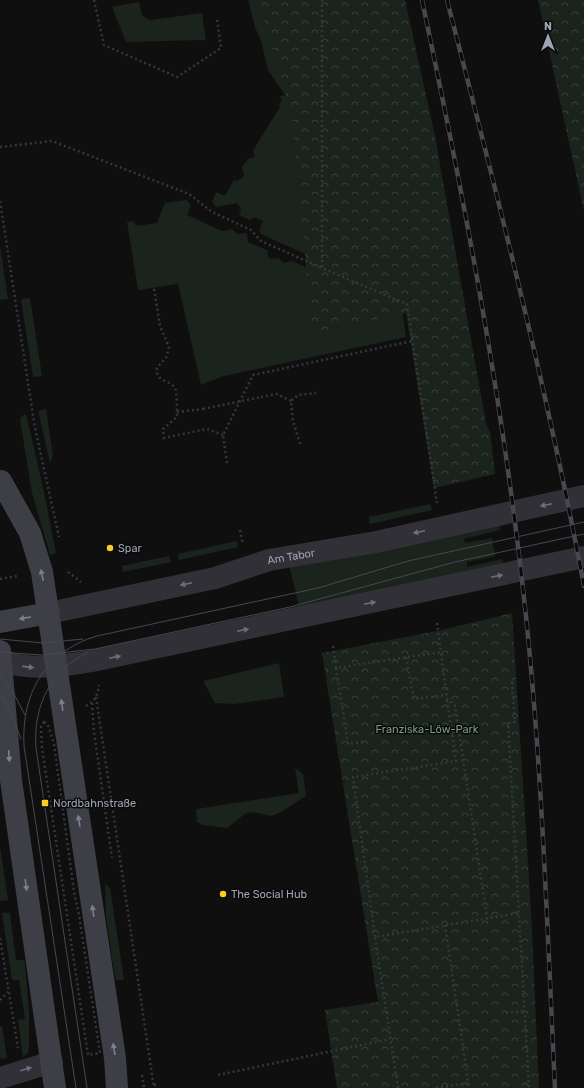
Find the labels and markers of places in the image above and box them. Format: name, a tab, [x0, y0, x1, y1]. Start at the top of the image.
place label: Spar	[118, 542, 142, 555]
marker: Spar	[105, 543, 115, 553]
place label: Nordbahnstraße	[53, 797, 136, 810]
marker: Nordbahnstraße	[40, 798, 50, 808]
place label: The Social Hub	[231, 888, 307, 901]
marker: The Social Hub	[218, 889, 228, 899]

